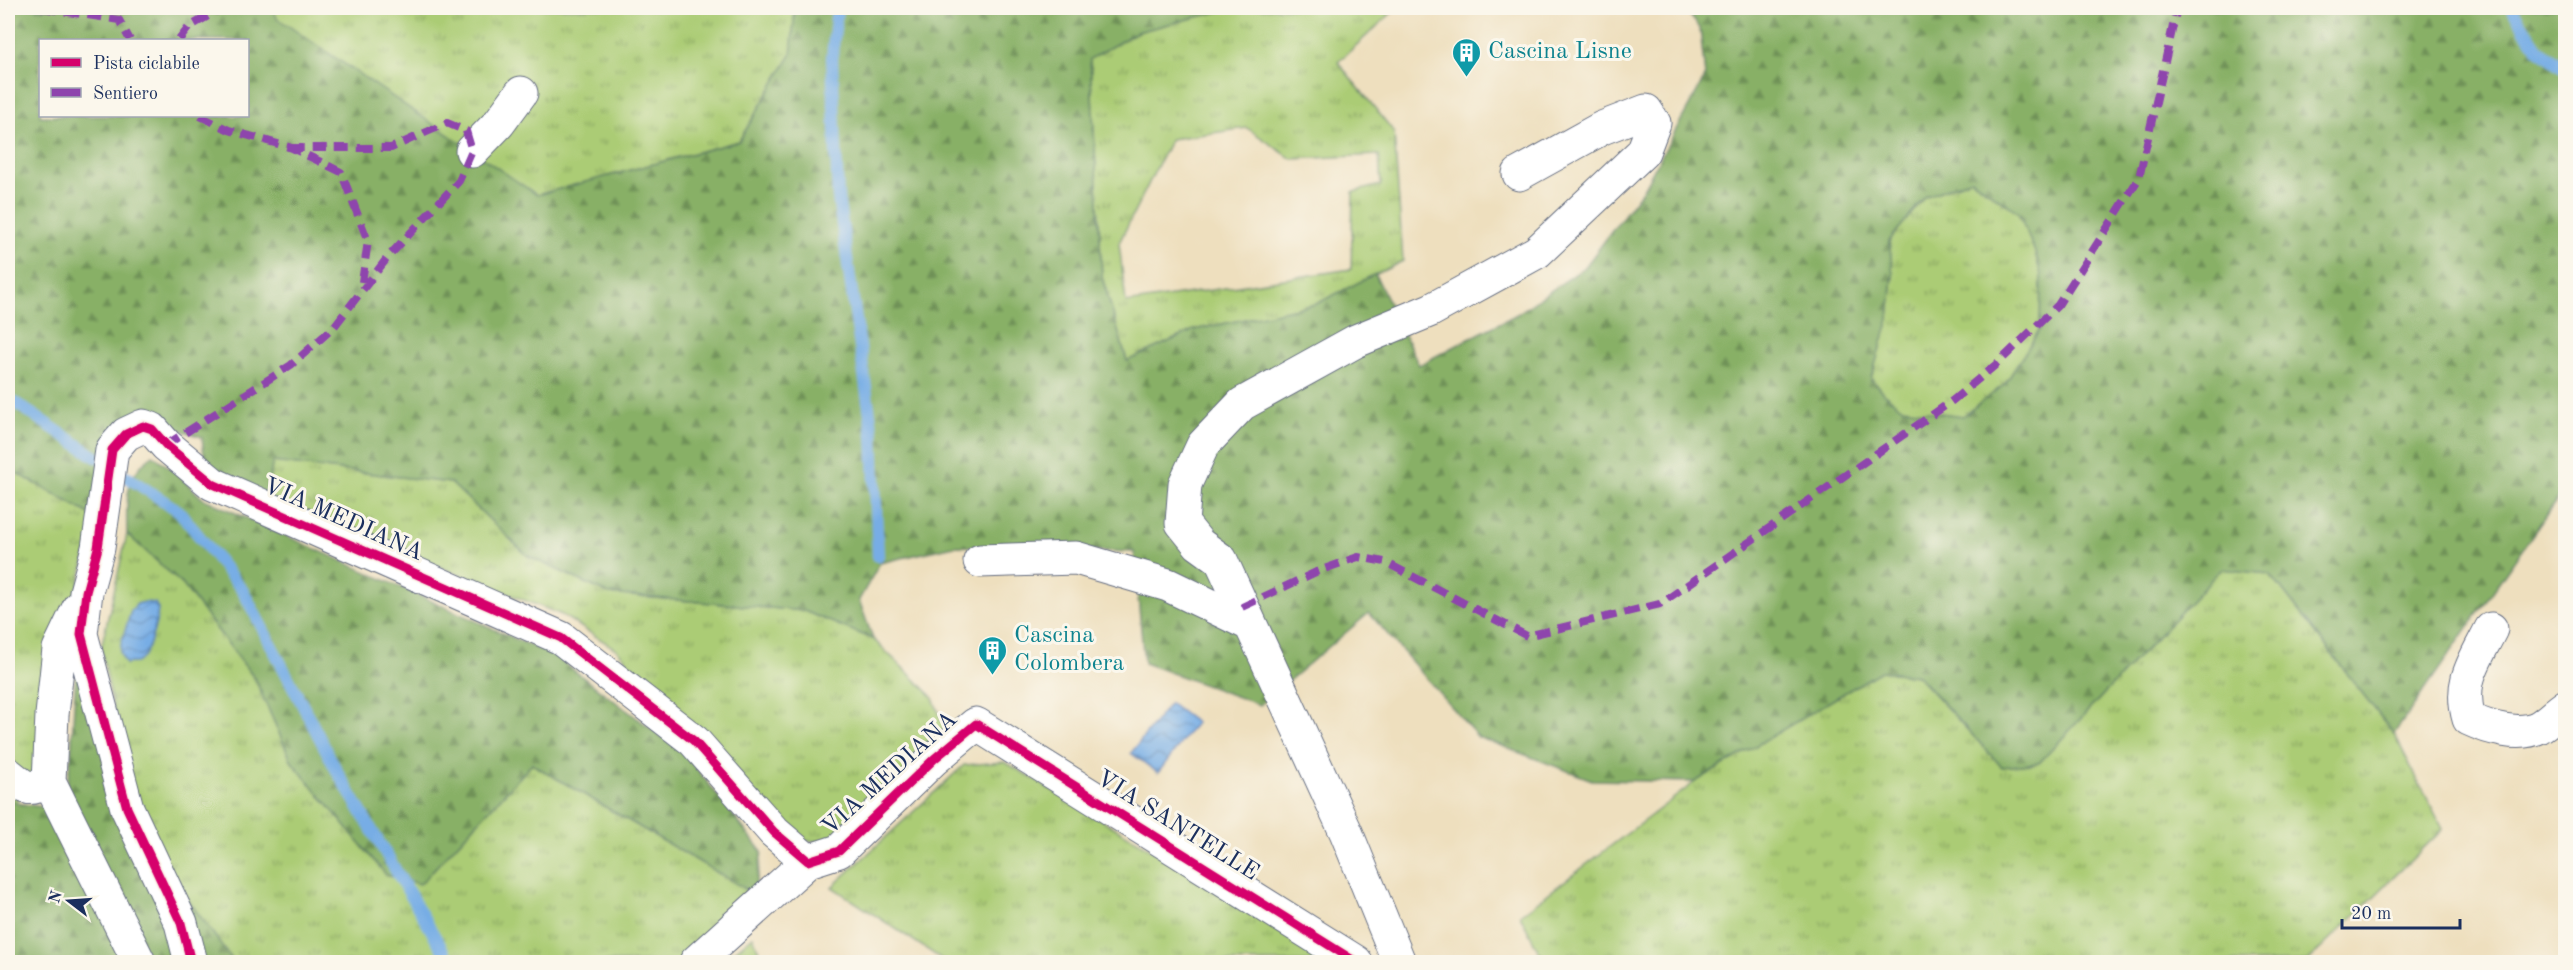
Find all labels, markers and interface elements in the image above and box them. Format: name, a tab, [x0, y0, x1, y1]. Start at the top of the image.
building icon: Cascina Lisne	[1451, 36, 1483, 78]
legend	[39, 39, 249, 117]
place label: Cascina Lisne	[1488, 40, 1632, 64]
text: Pista ciclabile	[93, 55, 200, 73]
text: Sentiero	[93, 85, 158, 103]
street label: VIA MEDIANA	[259, 474, 427, 566]
place label: Cascina Colombera	[1014, 624, 1125, 676]
building icon: Cascina Colombera	[977, 634, 1009, 676]
street label: VIA MEDIANA	[818, 707, 962, 841]
street label: VIA SANTELLE	[1092, 766, 1262, 886]
north arrow	[39, 871, 99, 931]
text: N	[47, 888, 66, 905]
scale bar	[2342, 892, 2460, 930]
text: 20 m	[2351, 905, 2391, 923]

